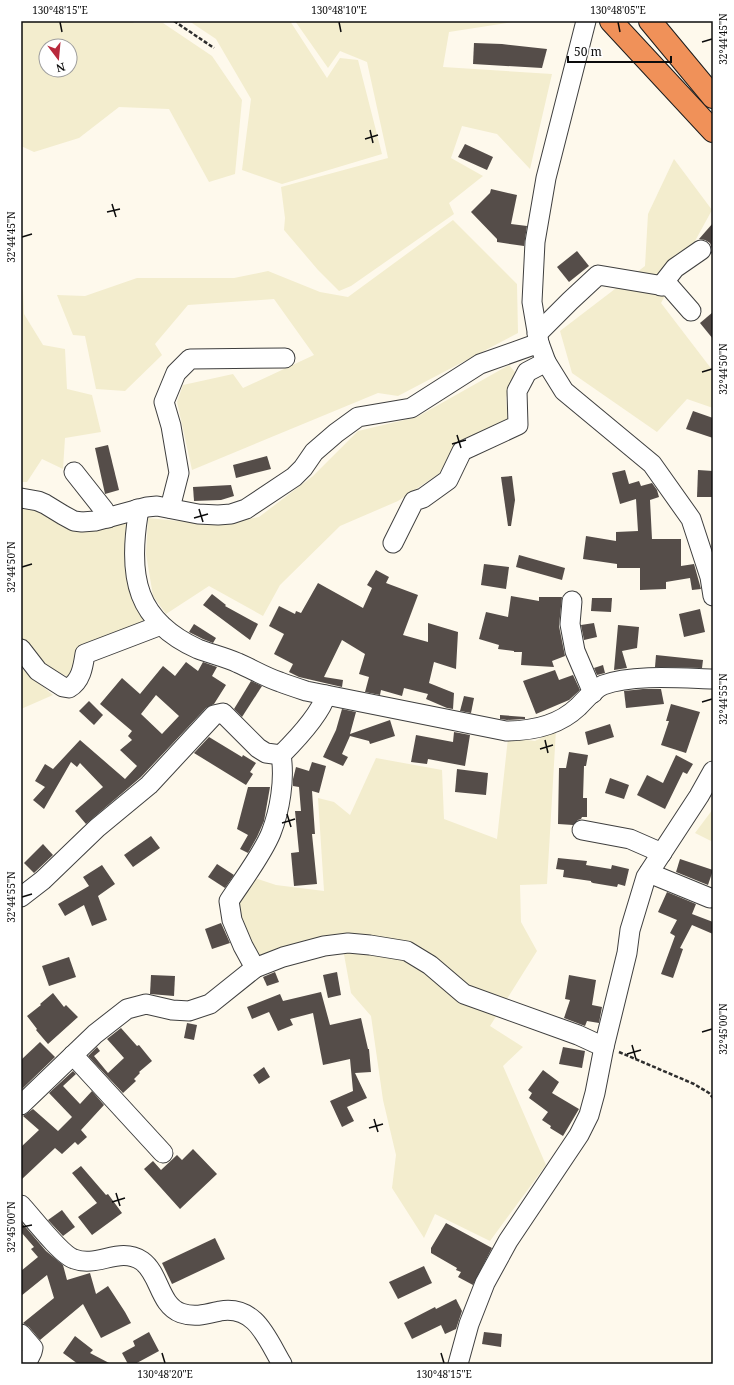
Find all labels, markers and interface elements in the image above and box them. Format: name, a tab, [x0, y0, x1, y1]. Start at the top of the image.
text: 130°48'15"E	[32, 3, 88, 17]
text: 130°48'10"E	[311, 3, 367, 17]
text: 130°48'05"E	[590, 3, 646, 17]
text: 32°44'45"N	[716, 13, 730, 65]
north arrow	[38, 38, 78, 78]
scale bar	[568, 38, 671, 64]
text: 50 m	[574, 43, 602, 60]
text: N	[54, 60, 67, 77]
text: 32°44'45"N	[4, 211, 18, 263]
text: 32°44'50"N	[716, 343, 730, 395]
text: 32°44'50"N	[4, 541, 18, 593]
text: 32°44'55"N	[716, 673, 730, 725]
text: 32°44'55"N	[4, 871, 18, 923]
text: 32°45'00"N	[716, 1003, 730, 1055]
text: 32°45'00"N	[4, 1201, 18, 1253]
text: 130°48'20"E	[137, 1367, 193, 1381]
text: 130°48'15"E	[416, 1367, 472, 1381]

